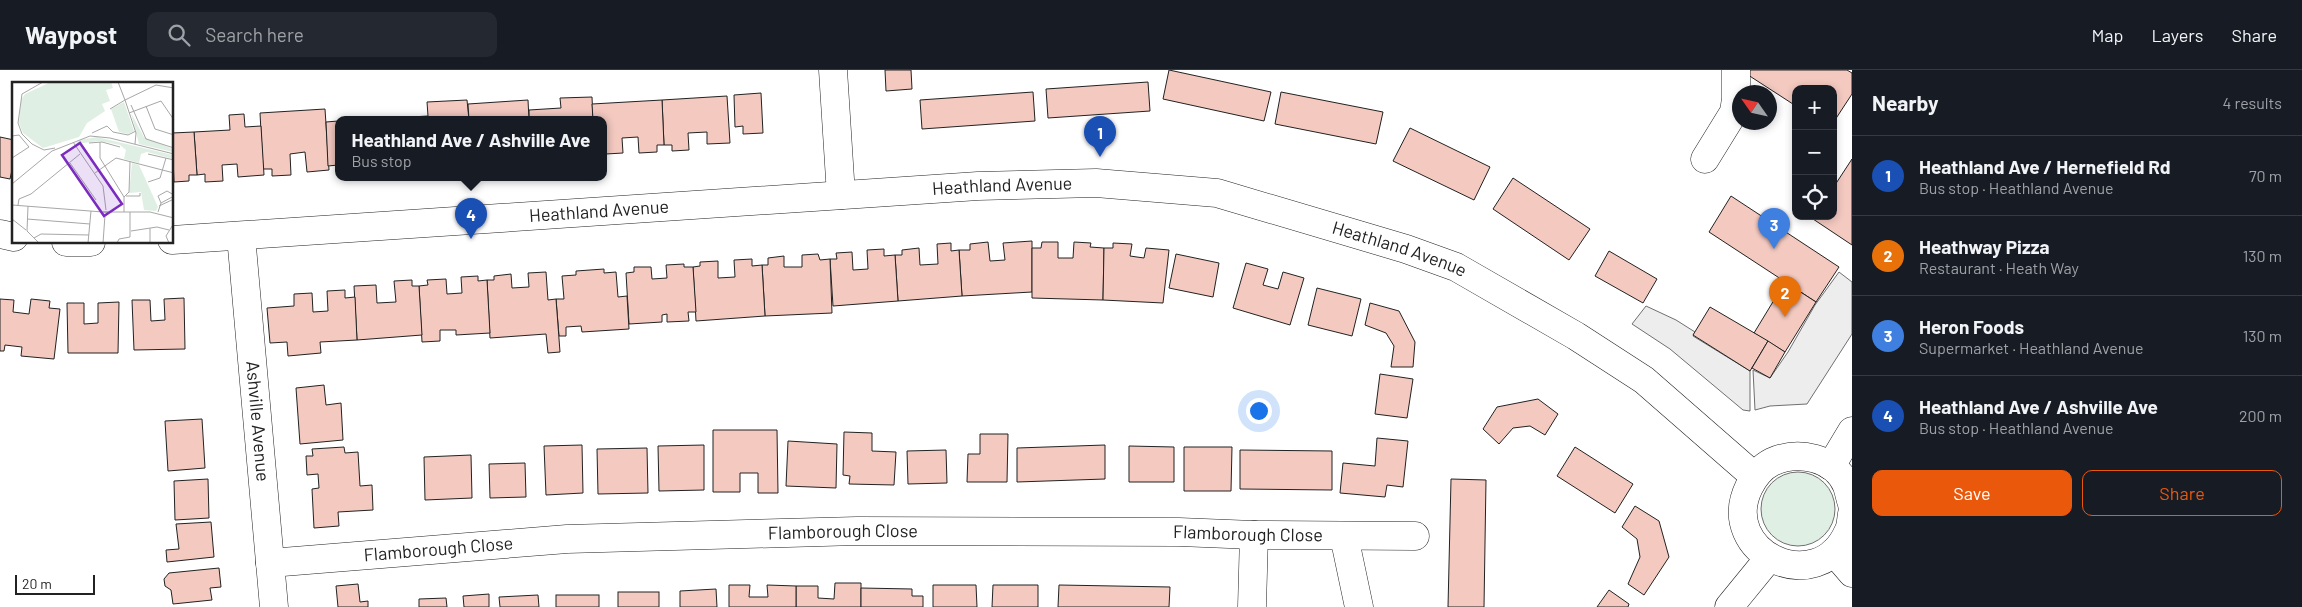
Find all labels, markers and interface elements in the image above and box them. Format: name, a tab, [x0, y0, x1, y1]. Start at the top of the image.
search box	[147, 12, 497, 57]
text: Waypost	[25, 20, 117, 49]
icon: search	[165, 21, 193, 49]
text: Search here	[205, 23, 304, 46]
text: Map	[2091, 24, 2123, 46]
text: Layers	[2151, 24, 2204, 46]
text: Share	[2232, 24, 2277, 46]
inset map	[12, 82, 174, 244]
north arrow	[1732, 85, 1777, 130]
map controls	[1792, 85, 1837, 220]
button: +	[1792, 85, 1837, 130]
text: Nearby	[1872, 90, 1938, 115]
text: 4 results	[2222, 93, 2282, 112]
popup	[335, 116, 607, 181]
pin: 1	[1084, 116, 1116, 157]
text: Heathland Ave / Ashville Ave	[352, 128, 590, 151]
button: −	[1792, 130, 1837, 175]
text: Bus stop	[352, 151, 412, 170]
text: Heathland Ave / Hernefield Rd	[1919, 155, 2171, 178]
text: 1	[1885, 166, 1891, 185]
text: 70 m	[2249, 166, 2282, 185]
street label: Heathland Avenue	[931, 172, 1073, 199]
button: locate	[1792, 175, 1837, 220]
text: Bus stop · Heathland Avenue	[1919, 178, 2113, 197]
street label: Heathland Avenue	[528, 195, 670, 226]
pin: 4	[455, 198, 487, 239]
pin: 3	[1758, 208, 1790, 249]
street label: Heathland Avenue	[1330, 216, 1471, 281]
text: Heathway Pizza	[1919, 235, 2049, 258]
text: 2	[1884, 246, 1892, 265]
text: 130 m	[2243, 246, 2282, 265]
text: Restaurant · Heath Way	[1919, 258, 2079, 277]
pin: 2	[1769, 276, 1801, 317]
text: Heron Foods	[1919, 315, 2024, 338]
text: 3	[1884, 326, 1892, 345]
text: 130 m	[2243, 326, 2282, 345]
text: Supermarket · Heathland Avenue	[1919, 338, 2144, 357]
street label: Ashville Avenue	[242, 360, 275, 482]
text: Heathland Ave / Ashville Ave	[1919, 395, 2158, 418]
your location	[1246, 398, 1272, 424]
text: 4	[1883, 406, 1893, 425]
text: 200 m	[2239, 406, 2282, 425]
text: Bus stop · Heathland Avenue	[1919, 418, 2113, 437]
button: Save	[1872, 470, 2072, 516]
button: Share	[2082, 470, 2282, 516]
street label: Flamborough Close	[768, 519, 918, 543]
street label: Flamborough Close	[1173, 520, 1323, 545]
street label: Flamborough Close	[363, 531, 514, 565]
scale bar	[15, 572, 95, 595]
text: 20 m	[22, 575, 52, 592]

